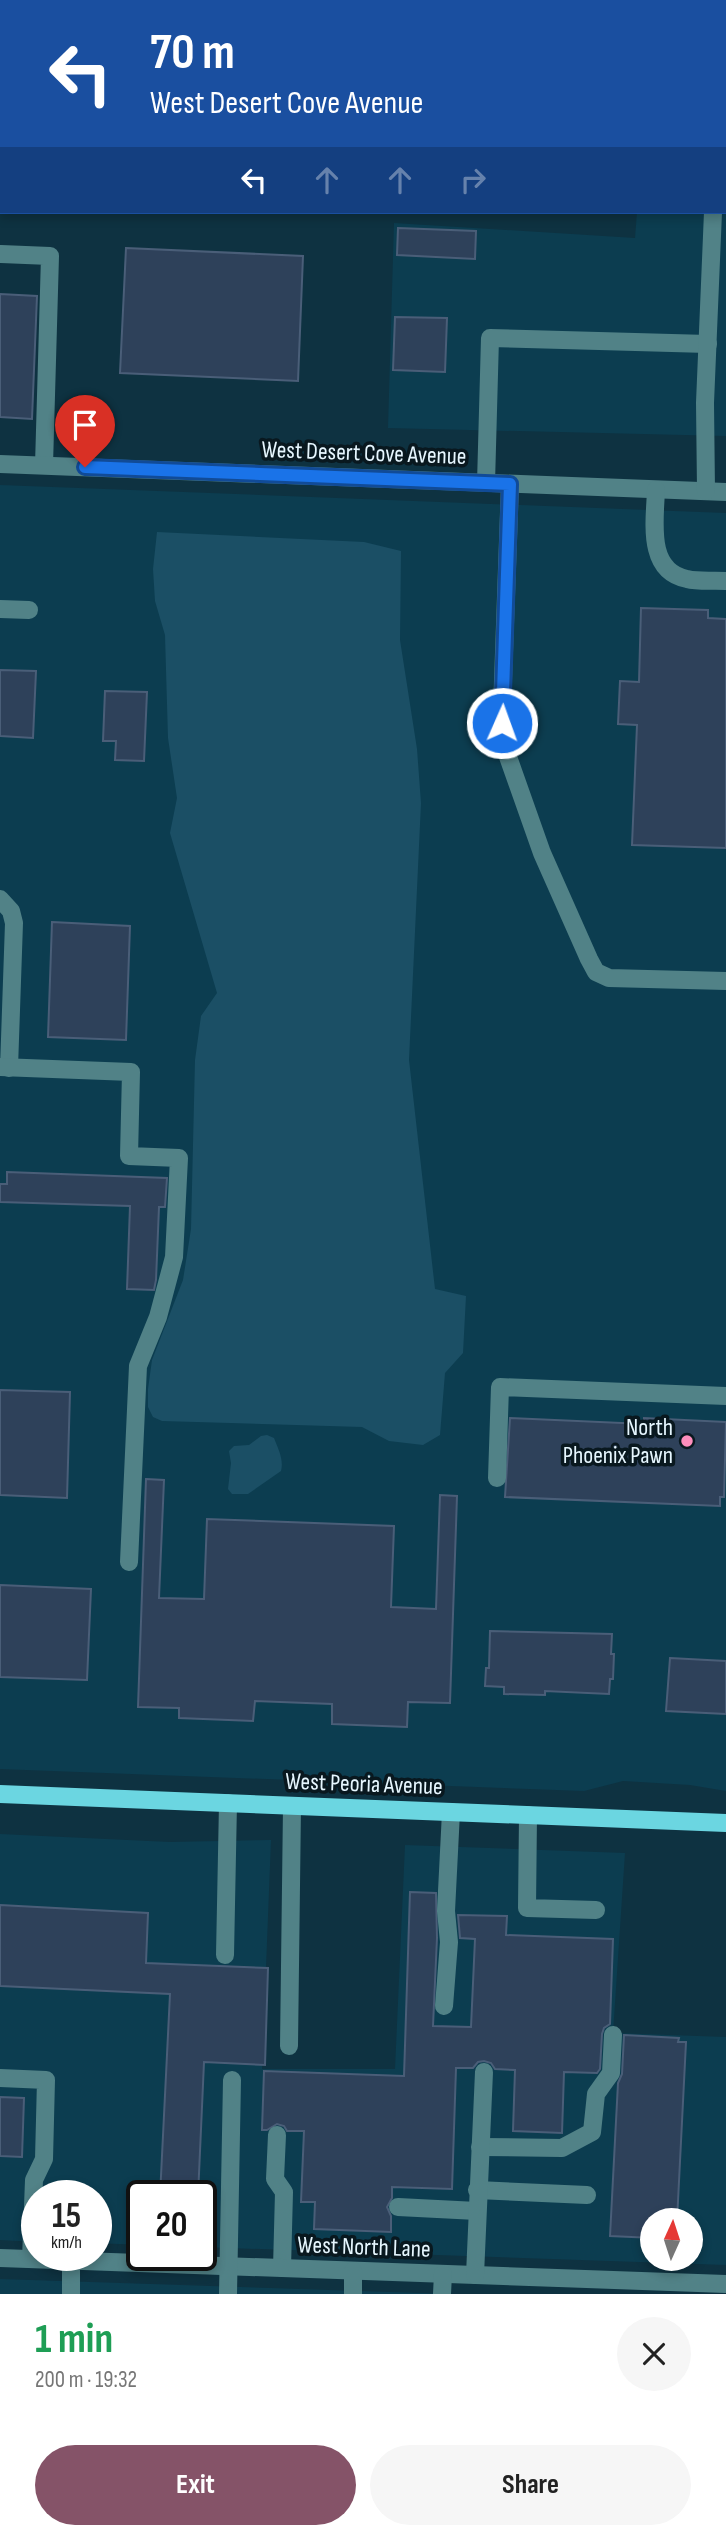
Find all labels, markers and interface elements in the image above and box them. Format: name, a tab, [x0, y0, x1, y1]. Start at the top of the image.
text: 70 m	[150, 24, 235, 83]
icon: left	[35, 28, 126, 119]
text: West Desert Cove Avenue	[150, 84, 423, 123]
icon: left	[235, 161, 273, 199]
icon: ahead	[308, 161, 346, 199]
icon: ahead	[381, 161, 419, 199]
icon: right	[454, 161, 492, 199]
pin	[55, 395, 115, 467]
icon: arrive	[66, 406, 104, 444]
street label: West Desert Cove Avenue	[261, 435, 467, 471]
position arrow	[465, 686, 539, 760]
place label: North Phoenix Pawn	[563, 1413, 673, 1470]
marker: North Phoenix Pawn	[679, 1433, 695, 1449]
street label: West Peoria Avenue	[285, 1767, 443, 1801]
speed limit sign: 20	[126, 2180, 217, 2271]
text: 15	[52, 2195, 81, 2238]
north arrow	[640, 2208, 704, 2272]
map controls	[640, 2208, 703, 2271]
street label: West North Lane	[297, 2230, 431, 2264]
text: km/h	[51, 2232, 82, 2253]
text: 1 min	[35, 2314, 113, 2365]
button: close	[617, 2317, 691, 2391]
text: 200 m · 19:32	[35, 2366, 137, 2394]
button: Exit	[35, 2445, 356, 2525]
button: Share	[370, 2445, 691, 2525]

